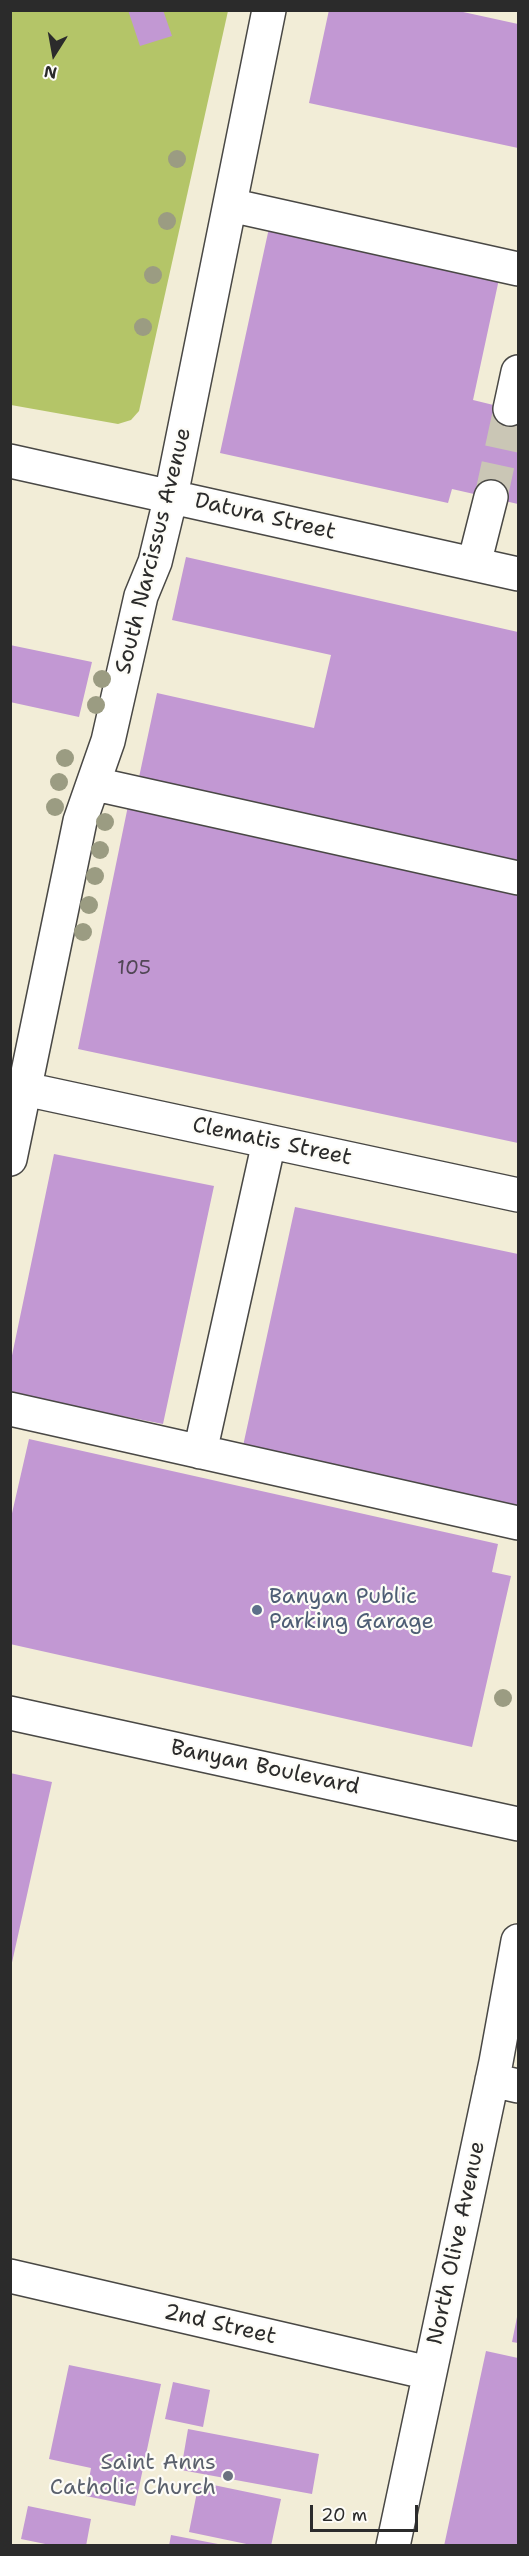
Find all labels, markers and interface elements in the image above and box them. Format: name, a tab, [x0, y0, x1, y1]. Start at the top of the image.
north arrow	[24, 24, 84, 84]
text: N	[42, 61, 59, 84]
street label: South Narcissus Avenue	[111, 425, 197, 677]
street label: Datura Street	[192, 488, 338, 546]
house number: 105	[117, 957, 151, 981]
street label: Clematis Street	[190, 1112, 354, 1172]
place label: Banyan Public Parking Garage	[269, 1584, 434, 1636]
marker: Banyan Public Parking Garage	[250, 1603, 264, 1617]
street label: Banyan Boulevard	[168, 1735, 362, 1801]
street label: North Olive Avenue	[423, 2139, 491, 2347]
street label: 2nd Street	[161, 2299, 279, 2351]
place label: Saint Anns Catholic Church	[50, 2450, 216, 2502]
marker: Saint Anns Catholic Church	[221, 2469, 235, 2483]
scale bar	[313, 2493, 421, 2531]
text: 20 m	[321, 2503, 367, 2527]

